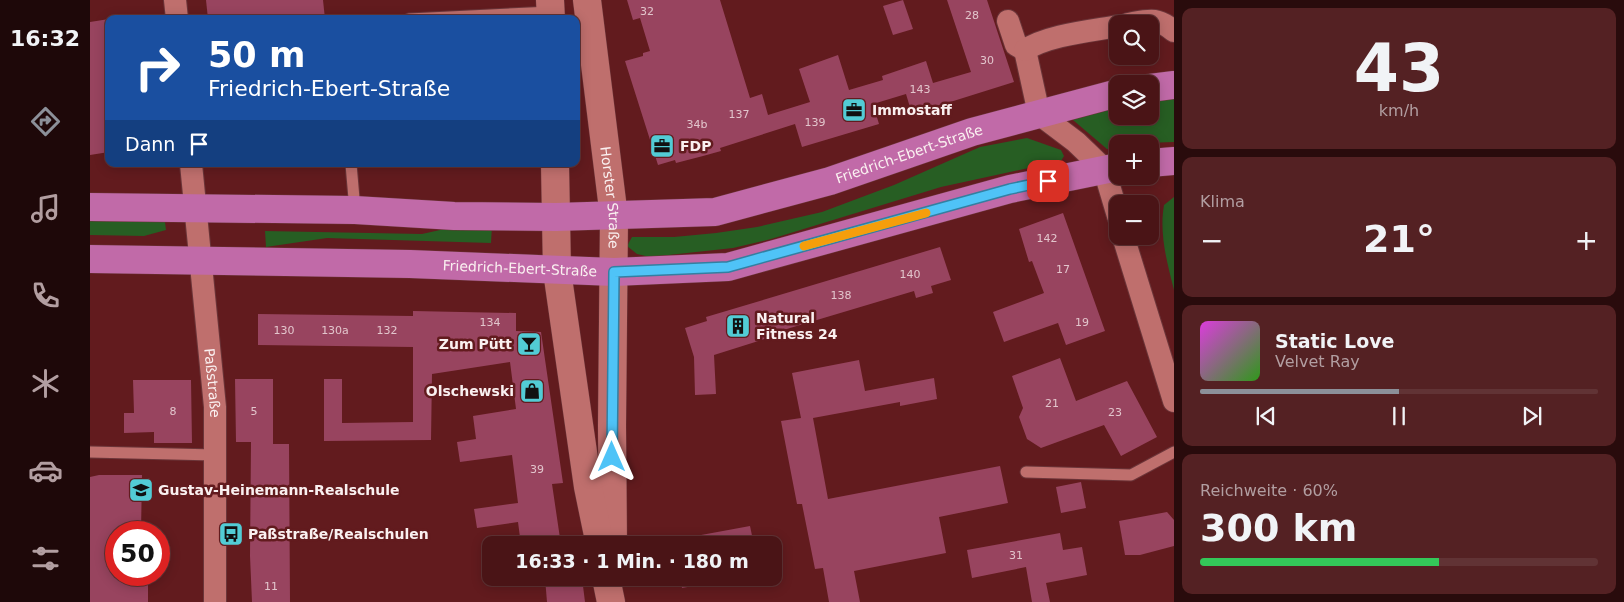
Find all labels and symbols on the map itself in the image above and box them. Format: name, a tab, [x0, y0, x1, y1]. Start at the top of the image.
house number: 32	[640, 5, 654, 18]
house number: 28	[965, 9, 979, 22]
house number: 30	[980, 54, 994, 67]
house number: 143	[910, 83, 931, 96]
office icon: Immostaff	[841, 97, 867, 123]
place label: Immostaff	[872, 102, 952, 118]
house number: 137	[729, 108, 750, 121]
house number: 139	[805, 116, 826, 129]
house number: 34b	[687, 118, 708, 131]
street label: Friedrich-Ebert-Straße	[833, 122, 984, 186]
office icon: FDP	[649, 133, 675, 159]
place label: FDP	[680, 138, 711, 154]
street label: Horster Straße	[597, 146, 622, 249]
pin	[1027, 160, 1069, 202]
house number: 142	[1037, 232, 1058, 245]
street label: Friedrich-Ebert-Straße	[442, 257, 597, 279]
house number: 17	[1056, 263, 1070, 276]
house number: 140	[900, 268, 921, 281]
house number: 138	[831, 289, 852, 302]
place label: Natural Fitness 24	[756, 310, 838, 342]
building icon: Natural Fitness 24	[725, 313, 751, 339]
house number: 134	[480, 316, 501, 329]
house number: 19	[1075, 316, 1089, 329]
house number: 130	[274, 324, 295, 337]
house number: 130a	[321, 324, 349, 337]
house number: 132	[377, 324, 398, 337]
bar icon: Zum Pütt	[516, 331, 542, 357]
place label: Zum Pütt	[439, 336, 512, 352]
street label: Paßstraße	[201, 347, 223, 418]
shop icon: Olschewski	[519, 378, 545, 404]
place label: Olschewski	[426, 383, 514, 399]
house number: 21	[1045, 397, 1059, 410]
house number: 8	[170, 405, 177, 418]
house number: 5	[251, 405, 258, 418]
house number: 23	[1108, 406, 1122, 419]
position arrow	[585, 430, 637, 482]
house number: 39	[530, 463, 544, 476]
school or university icon: Gustav-Heinemann-Realschule	[128, 477, 154, 503]
place label: Gustav-Heinemann-Realschule	[158, 482, 400, 498]
speed limit sign: 50	[105, 521, 170, 586]
bus stop icon: Paßstraße/Realschulen	[218, 521, 244, 547]
place label: Paßstraße/Realschulen	[248, 526, 429, 542]
house number: 31	[1009, 549, 1023, 562]
house number: 11	[264, 580, 278, 593]

